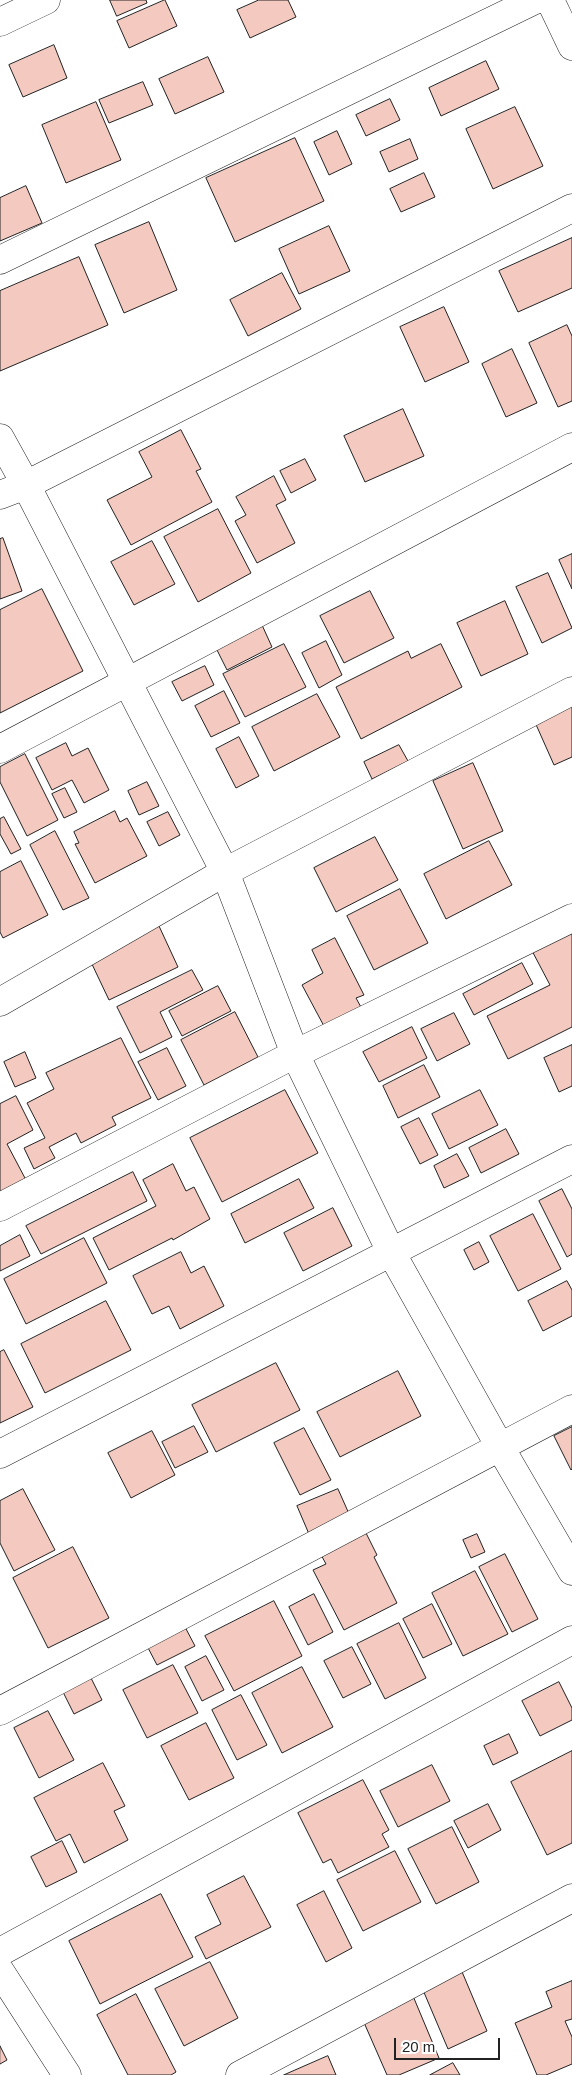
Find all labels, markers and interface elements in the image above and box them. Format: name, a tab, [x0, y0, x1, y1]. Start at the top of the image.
scale bar	[397, 2028, 503, 2060]
text: 20 m	[402, 2038, 435, 2055]

